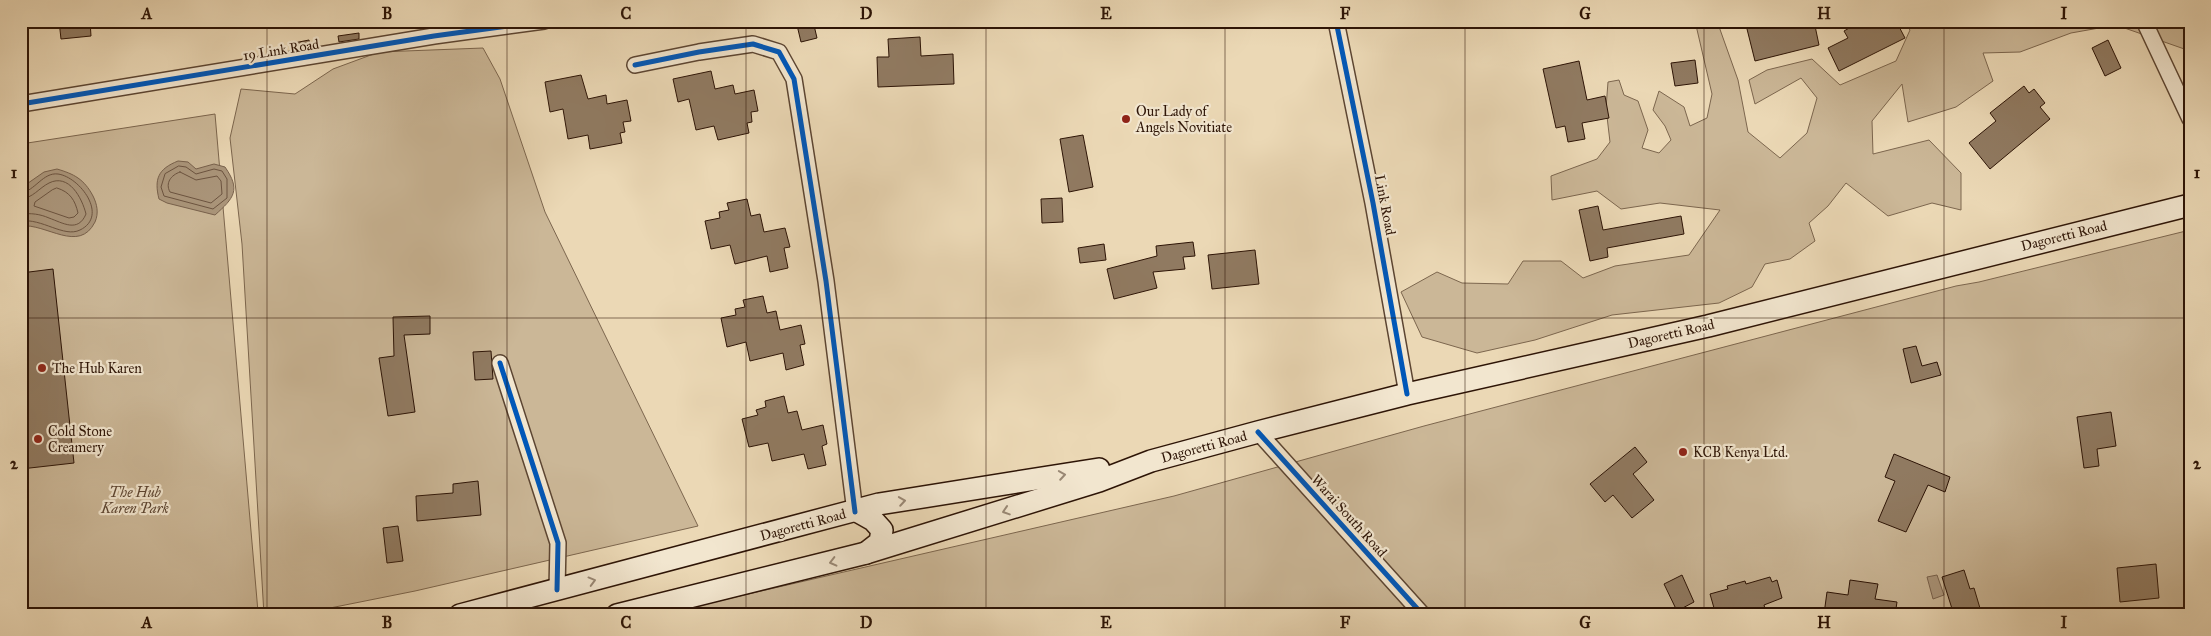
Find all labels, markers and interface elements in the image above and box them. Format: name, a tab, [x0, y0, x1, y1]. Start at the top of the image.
text: A	[141, 4, 153, 23]
text: B	[382, 4, 392, 23]
text: C	[621, 4, 632, 23]
text: D	[860, 4, 873, 23]
text: E	[1100, 4, 1112, 23]
text: F	[1340, 4, 1351, 23]
text: G	[1579, 4, 1591, 23]
text: H	[1817, 4, 1831, 23]
text: I	[2061, 4, 2068, 23]
street label: 19 Link Road	[242, 36, 320, 64]
place label: Our Lady of Angels Novitiate	[1135, 103, 1232, 136]
marker: Our Lady of Angels Novitiate	[1120, 113, 1132, 125]
text: 1	[11, 163, 18, 182]
text: 1	[2194, 163, 2201, 182]
street label: Link Road	[1371, 173, 1399, 237]
street label: Dagoretti Road	[2019, 217, 2109, 255]
street label: Dagoretti Road	[1626, 316, 1716, 352]
place label: The Hub Karen	[52, 360, 142, 377]
marker: The Hub Karen	[36, 362, 48, 374]
place label: Cold Stone Creamery	[48, 423, 112, 456]
street label: Dagoretti Road	[1159, 427, 1249, 467]
marker: Cold Stone Creamery	[32, 433, 44, 445]
place label: KCB Kenya Ltd.	[1693, 444, 1788, 461]
marker: KCB Kenya Ltd.	[1677, 446, 1689, 458]
text: 2	[10, 454, 19, 473]
text: 2	[2193, 454, 2202, 473]
one-way arrow	[1058, 471, 1067, 481]
street label: Warai South Road	[1308, 471, 1390, 561]
park label: The Hub Karen Park	[100, 484, 170, 517]
one-way arrow	[897, 496, 906, 506]
street label: Dagoretti Road	[758, 505, 848, 545]
one-way arrow	[1002, 505, 1010, 515]
one-way arrow	[829, 556, 838, 567]
one-way arrow	[588, 576, 596, 587]
text: A	[141, 613, 153, 632]
text: B	[382, 613, 392, 632]
text: C	[621, 613, 632, 632]
text: D	[860, 613, 873, 632]
text: E	[1100, 613, 1112, 632]
text: F	[1340, 613, 1351, 632]
text: G	[1579, 613, 1591, 632]
text: H	[1817, 613, 1831, 632]
text: I	[2061, 613, 2068, 632]

